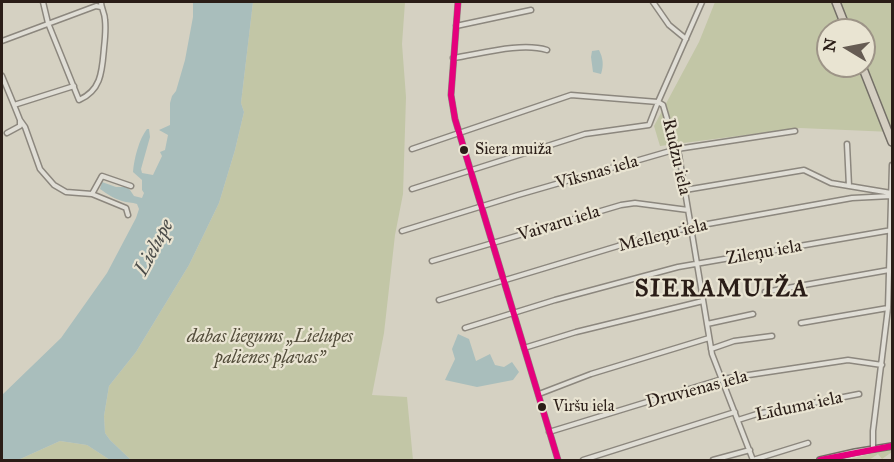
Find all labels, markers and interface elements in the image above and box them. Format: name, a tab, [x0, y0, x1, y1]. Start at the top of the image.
north arrow	[816, 18, 876, 78]
text: N	[819, 37, 840, 53]
street label: Rudzu iela	[657, 117, 695, 197]
place label: Siera muiža	[475, 140, 552, 160]
marker: Siera muiža	[458, 144, 470, 156]
street label: Vīksnas iela	[553, 151, 641, 195]
street label: Vaivaru iela	[515, 201, 603, 247]
street label: Melleņu iela	[616, 215, 710, 257]
water label: Lielupe	[130, 216, 180, 280]
street label: Zileņu iela	[724, 236, 804, 270]
district label: SIERAMUIŽA	[635, 276, 809, 304]
park label: dabas liegums „Lielupes palienes pļavas”	[187, 327, 353, 370]
street label: Druvienas iela	[644, 366, 750, 414]
street label: Līduma iela	[754, 387, 844, 427]
place label: Viršu iela	[553, 397, 614, 417]
marker: Viršu iela	[536, 401, 548, 413]

